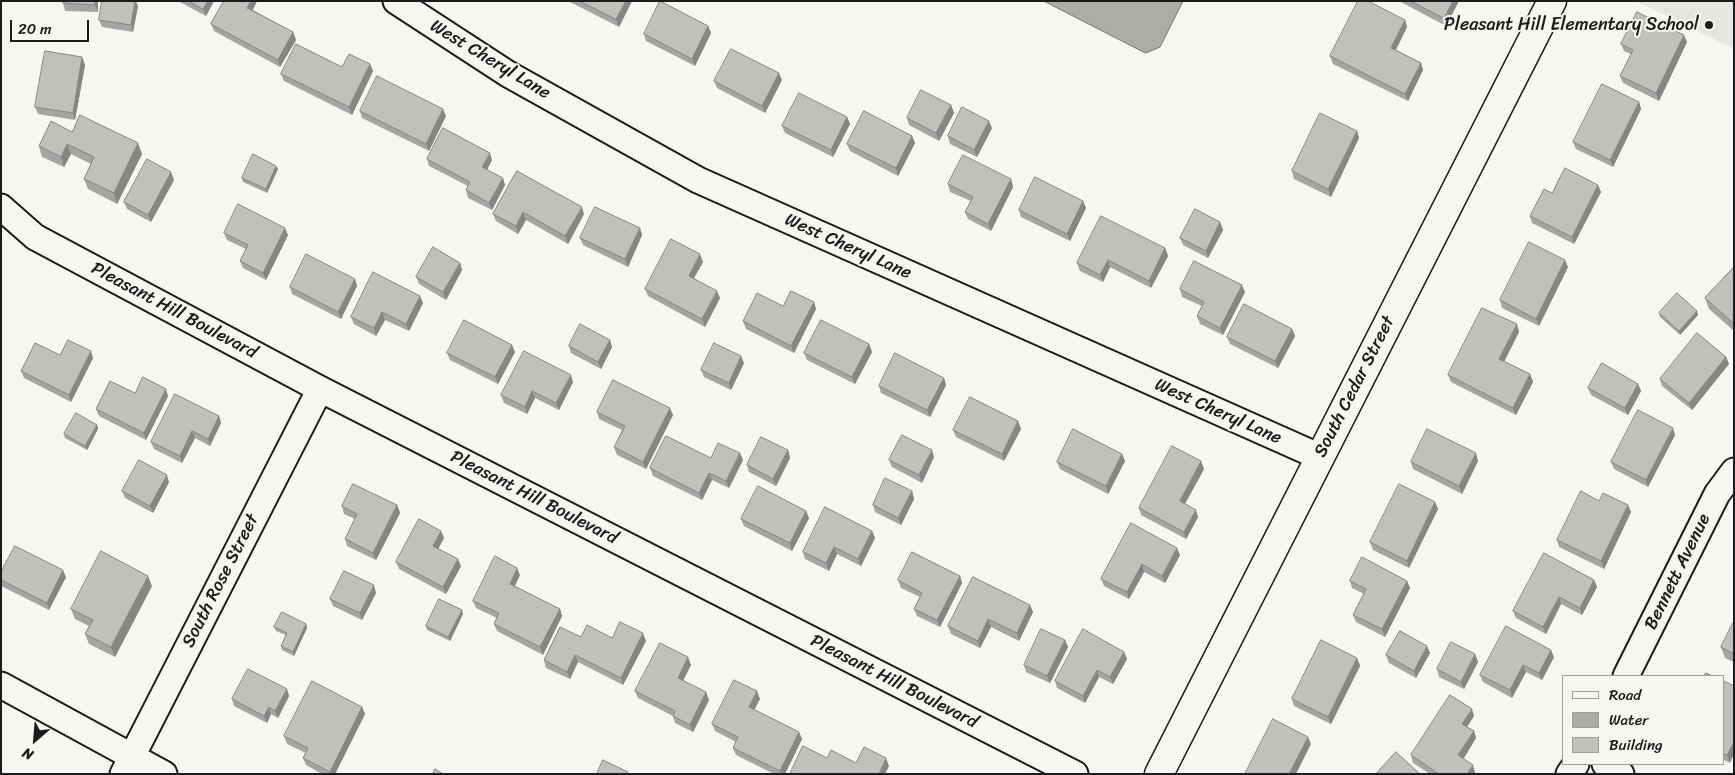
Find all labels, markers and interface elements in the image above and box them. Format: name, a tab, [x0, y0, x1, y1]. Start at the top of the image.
scale bar	[12, 10, 91, 42]
place label: Pleasant Hill Elementary School	[1444, 14, 1699, 36]
text: 20 m	[18, 16, 52, 42]
street label: West Cheryl Lane	[426, 16, 554, 104]
marker: Pleasant Hill Elementary School	[1703, 19, 1715, 31]
street label: West Cheryl Lane	[781, 209, 915, 285]
street label: Pleasant Hill Boulevard	[87, 258, 261, 364]
street label: South Cedar Street	[1310, 313, 1400, 461]
street label: West Cheryl Lane	[1151, 374, 1285, 450]
street label: Pleasant Hill Boulevard	[447, 446, 621, 550]
street label: South Rose Street	[178, 511, 264, 651]
street label: Bennett Avenue	[1641, 511, 1715, 633]
street label: Pleasant Hill Boulevard	[807, 630, 981, 734]
legend	[1562, 675, 1725, 765]
text: Road	[1609, 682, 1641, 708]
text: Water	[1609, 707, 1649, 733]
north arrow	[10, 715, 60, 765]
text: Building	[1609, 732, 1663, 758]
text: N	[18, 740, 38, 767]

